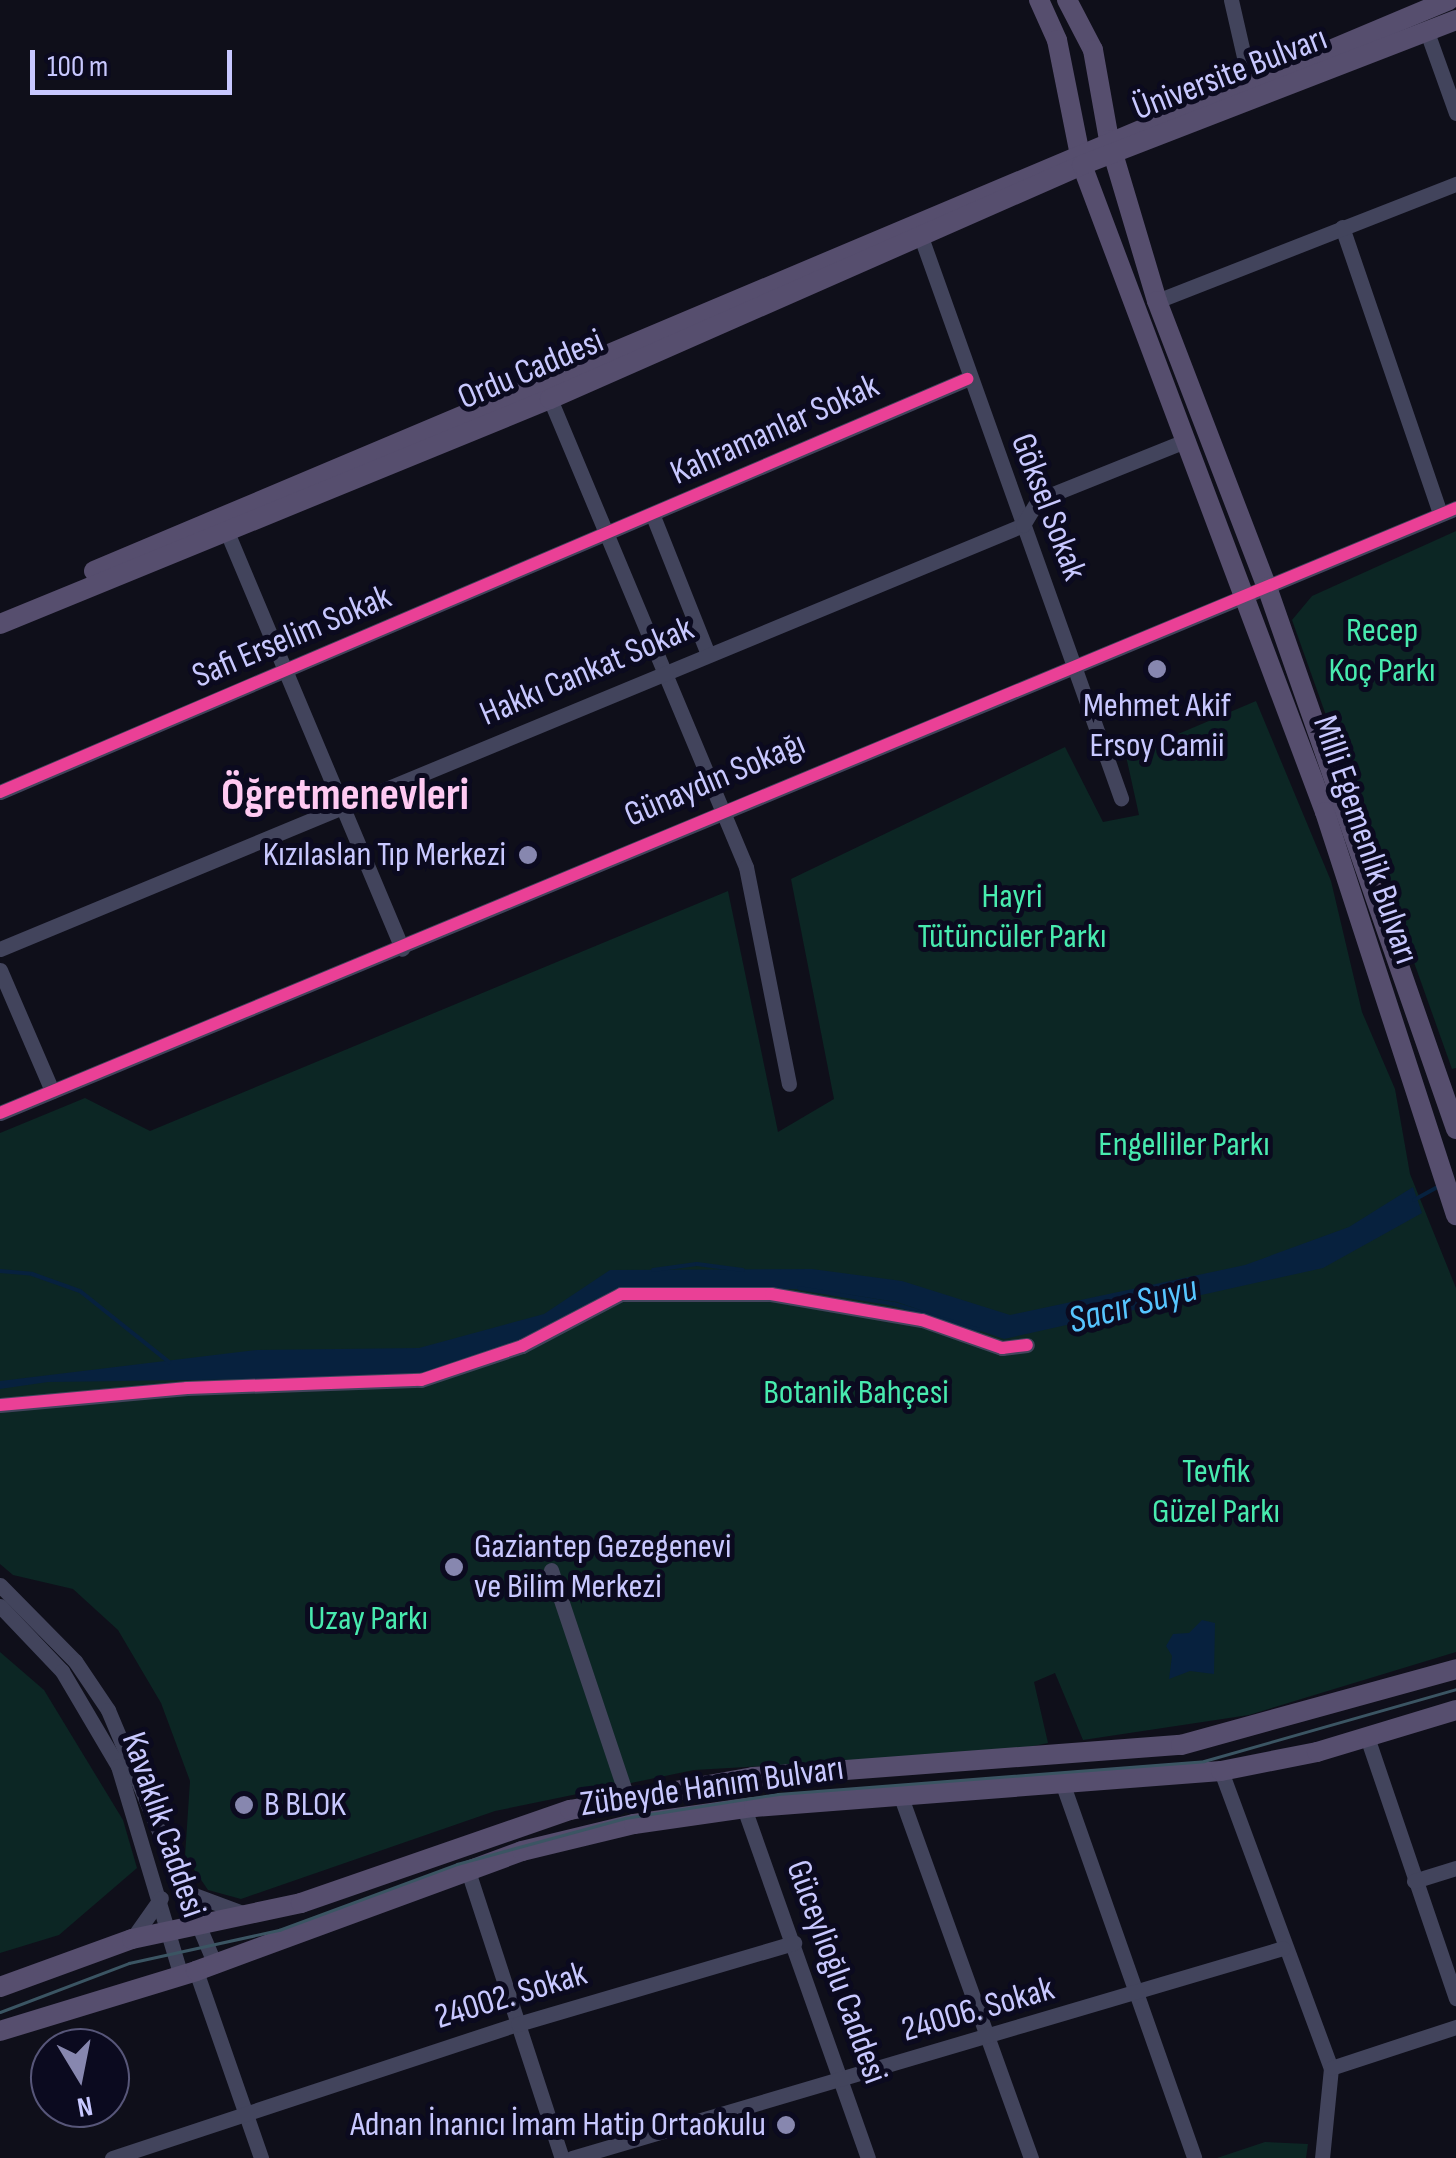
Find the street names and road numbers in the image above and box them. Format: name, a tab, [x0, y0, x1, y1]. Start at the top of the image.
street label: Üniversite Bulvarı	[1127, 18, 1333, 130]
street label: Ordu Caddesi	[452, 321, 610, 419]
street label: Kahramanlar Sokak	[664, 365, 886, 495]
street label: Göksel Sokak	[1001, 428, 1095, 586]
street label: Safi Erselim Sokak	[186, 576, 398, 698]
street label: Hakkı Cankat Sokak	[474, 608, 700, 736]
street label: Milli Egemenlik Bulvarı	[1303, 711, 1427, 969]
street label: Günaydın Sokağı	[618, 723, 812, 837]
street label: Kavaklık Caddesi	[112, 1727, 214, 1923]
street label: Zübeyde Hanım Bulvarı	[578, 1748, 846, 1826]
street label: Güceylioğlu Caddesi	[776, 1855, 896, 2089]
street label: 24002. Sokak	[430, 1953, 592, 2039]
street label: 24006. Sokak	[897, 1968, 1059, 2052]

